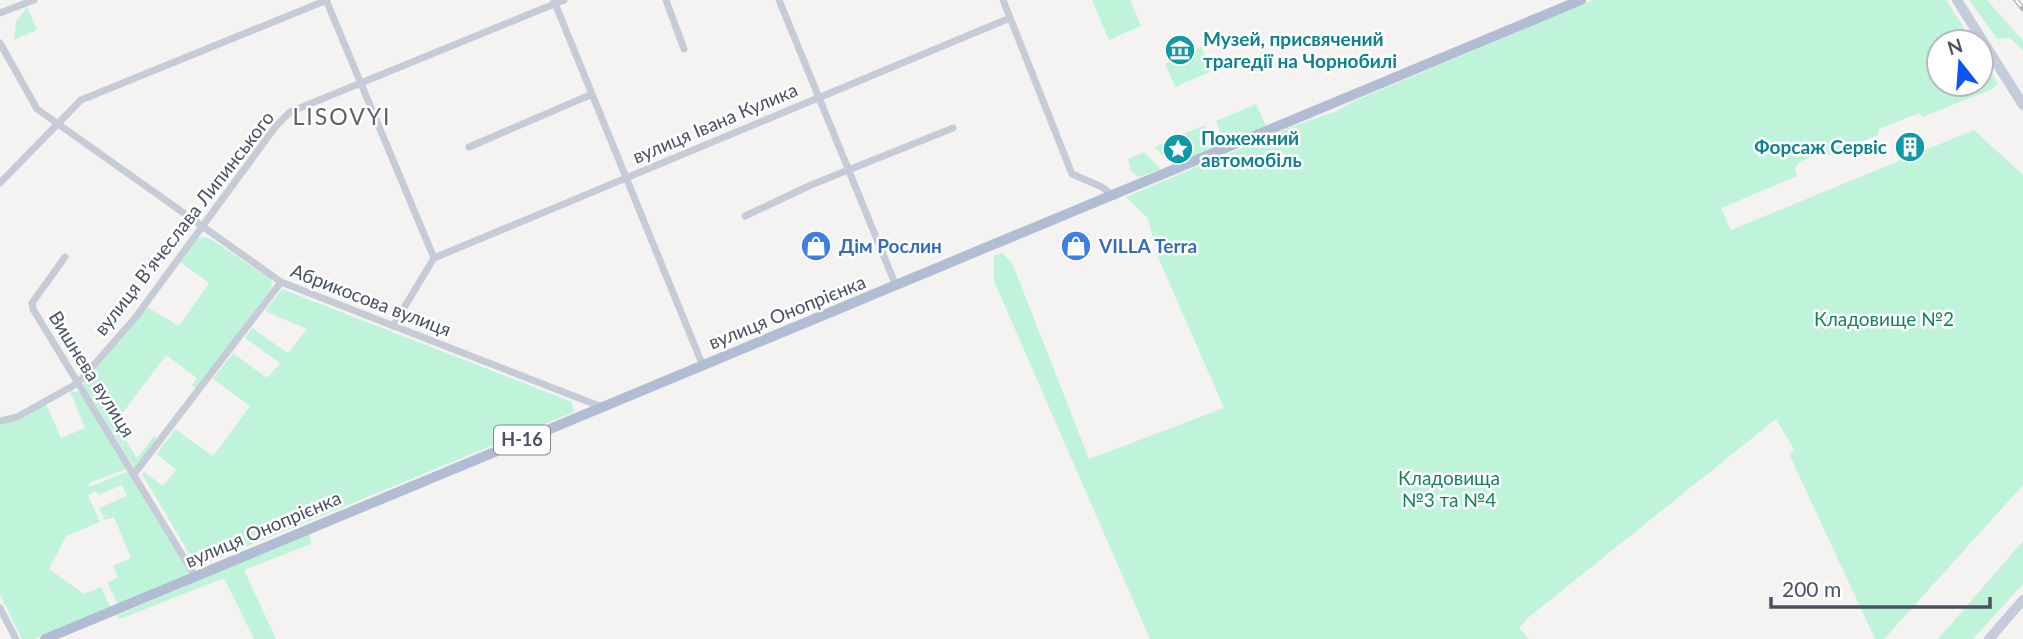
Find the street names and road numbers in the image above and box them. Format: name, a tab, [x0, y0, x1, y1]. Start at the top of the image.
street label: вулиця Івана Кулика	[629, 77, 801, 168]
street label: вулиця Вʼячеслава Липинського	[89, 106, 278, 339]
street label: Абрикосова вулиця	[288, 258, 455, 341]
street label: вулиця Онопрієнка	[705, 270, 869, 354]
street label: Вишнева вулиця	[44, 307, 140, 441]
road number: Н-16	[494, 426, 550, 454]
street label: вулиця Онопрієнка	[181, 485, 344, 572]

